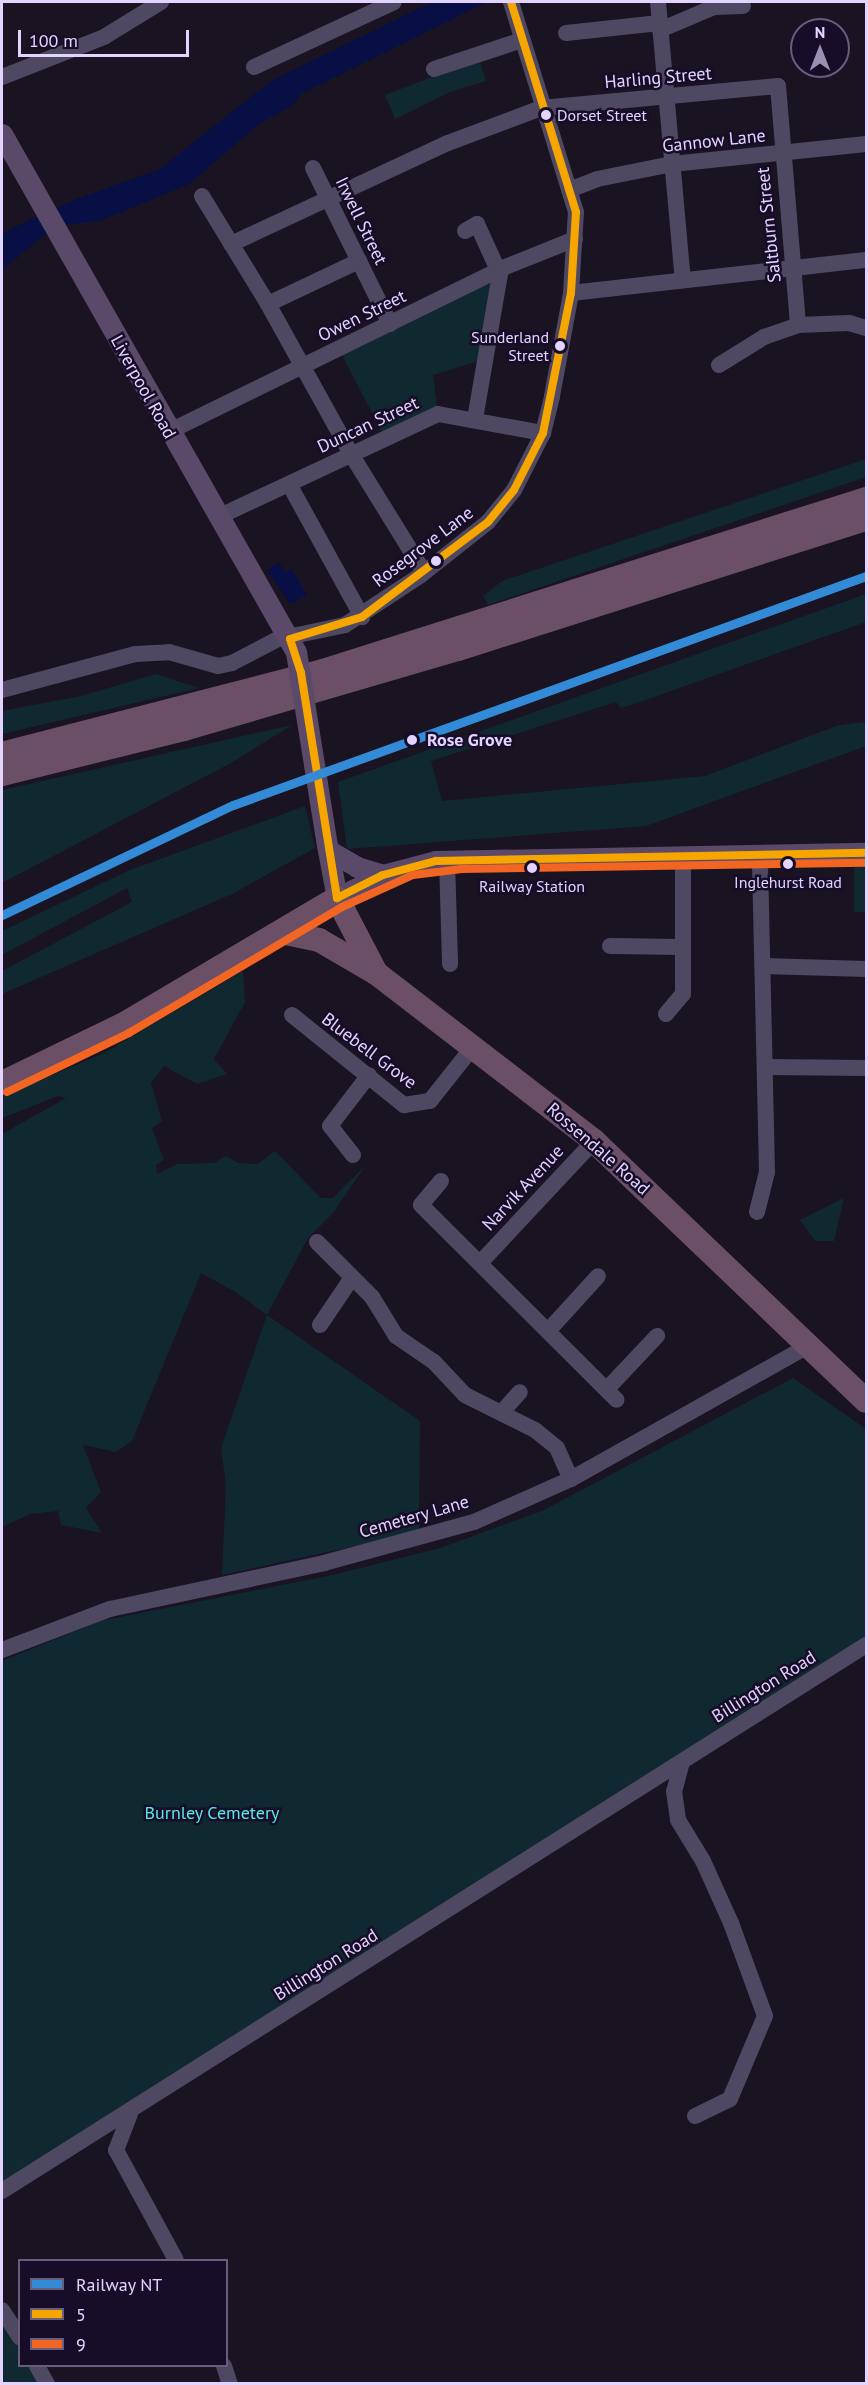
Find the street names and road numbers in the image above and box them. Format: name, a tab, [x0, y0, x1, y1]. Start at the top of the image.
street label: Harling Street	[604, 63, 712, 93]
street label: Gannow Lane	[661, 125, 767, 157]
street label: Saltburn Street	[752, 166, 786, 284]
street label: Irwell Street	[331, 174, 391, 268]
street label: Owen Street	[315, 285, 409, 347]
street label: Liverpool Road	[106, 331, 180, 443]
street label: Duncan Street	[314, 392, 422, 458]
street label: Rosegrove Lane	[368, 502, 478, 592]
street label: Bluebell Grove	[317, 1008, 421, 1094]
street label: Rossendale Road	[542, 1098, 654, 1200]
street label: Narvik Avenue	[477, 1140, 569, 1236]
street label: Cemetery Lane	[356, 1491, 472, 1543]
street label: Billington Road	[708, 1646, 820, 1728]
street label: Billington Road	[270, 1924, 382, 2006]

